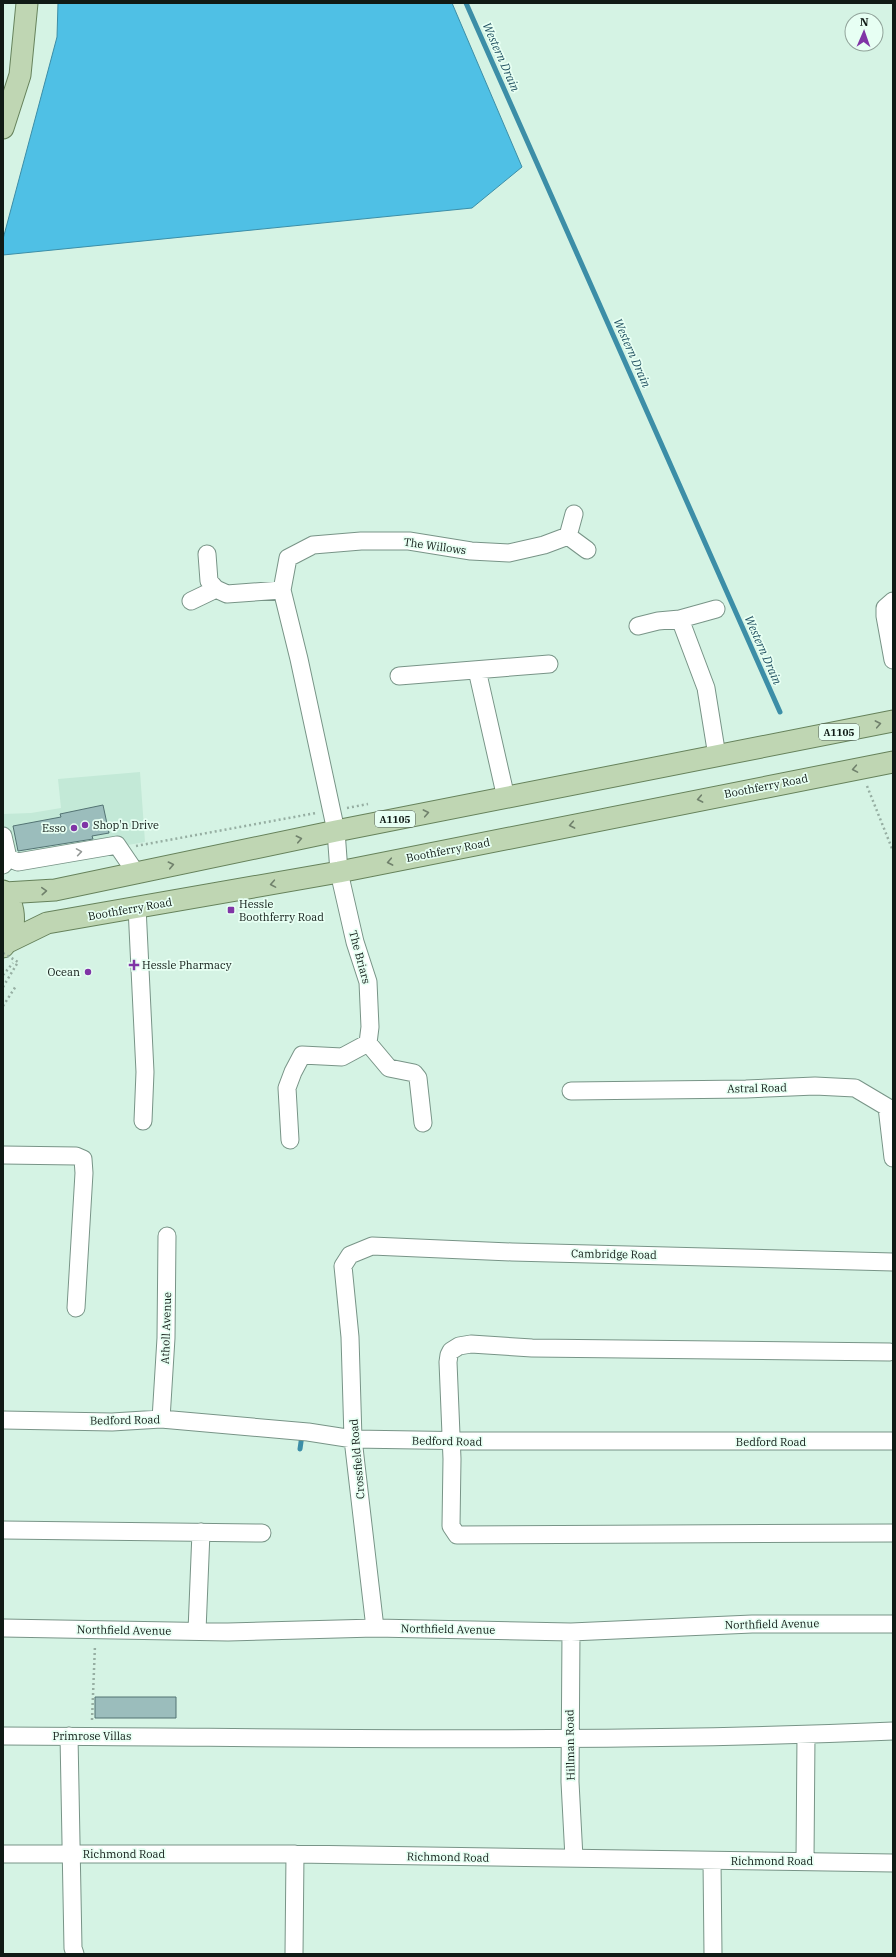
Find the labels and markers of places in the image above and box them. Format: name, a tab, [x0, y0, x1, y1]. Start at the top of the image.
place label: Shop'n Drive	[93, 818, 159, 832]
marker: Shop'n Drive	[80, 820, 90, 830]
place label: Esso	[42, 821, 66, 835]
marker: Esso	[69, 823, 79, 833]
place label: Hessle Boothferry Road	[239, 897, 324, 924]
marker: Hessle Boothferry Road	[226, 905, 236, 915]
place label: Hessle Pharmacy	[142, 958, 232, 972]
marker: Hessle Pharmacy	[129, 960, 139, 970]
place label: Ocean	[48, 965, 80, 979]
marker: Ocean	[83, 967, 93, 977]

